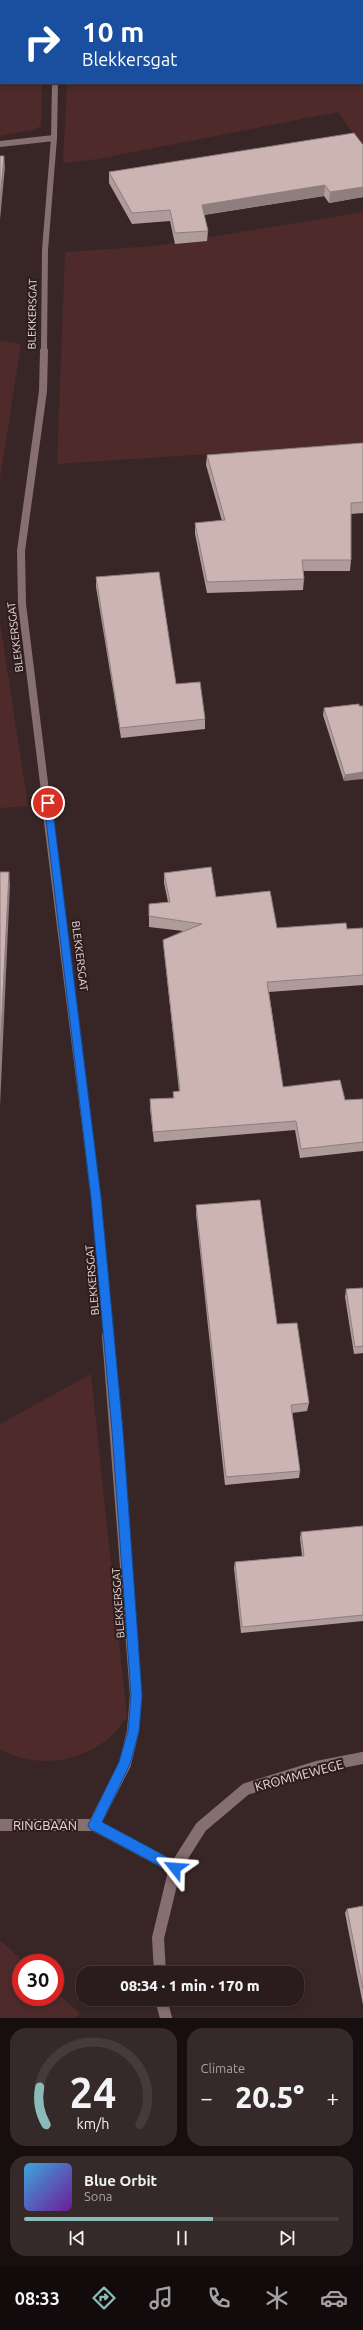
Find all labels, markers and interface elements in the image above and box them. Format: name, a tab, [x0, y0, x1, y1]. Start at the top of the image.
icon: right	[16, 16, 68, 68]
text: 10 m	[82, 16, 144, 47]
text: Blekkersgat	[82, 49, 177, 69]
street label: BLEKKERSGAT	[25, 278, 39, 350]
street label: BLEKKERSGAT	[5, 601, 25, 673]
pin	[31, 786, 65, 820]
icon: arrive	[37, 792, 59, 814]
street label: BLEKKERSGAT	[70, 920, 90, 992]
street label: BLEKKERSGAT	[83, 1244, 101, 1316]
street label: BLEKKERSGAT	[110, 1567, 126, 1639]
street label: KROMMEWEGE	[253, 1756, 345, 1794]
street label: RINGBAAN	[13, 1818, 77, 1832]
position arrow	[154, 1847, 196, 1889]
speed limit sign: 30	[12, 1954, 64, 2006]
text: 08:34 · 1 min · 170 m	[120, 1977, 260, 1994]
text: Climate	[201, 2061, 245, 2075]
text: 24	[70, 2069, 117, 2116]
text: 20.5°	[235, 2080, 304, 2114]
text: −	[201, 2085, 213, 2110]
text: +	[327, 2085, 339, 2110]
text: km/h	[77, 2116, 110, 2132]
text: Blue Orbit	[84, 2172, 157, 2189]
text: Sona	[84, 2189, 113, 2203]
icon: previous	[66, 2227, 88, 2249]
icon: pause	[171, 2227, 193, 2249]
icon: next	[276, 2227, 298, 2249]
icon: directions	[90, 2284, 118, 2312]
icon: music	[147, 2284, 175, 2312]
icon: phone	[205, 2284, 233, 2312]
icon: climate	[263, 2284, 291, 2312]
icon: car	[320, 2284, 348, 2312]
text: 08:33	[15, 2288, 60, 2308]

